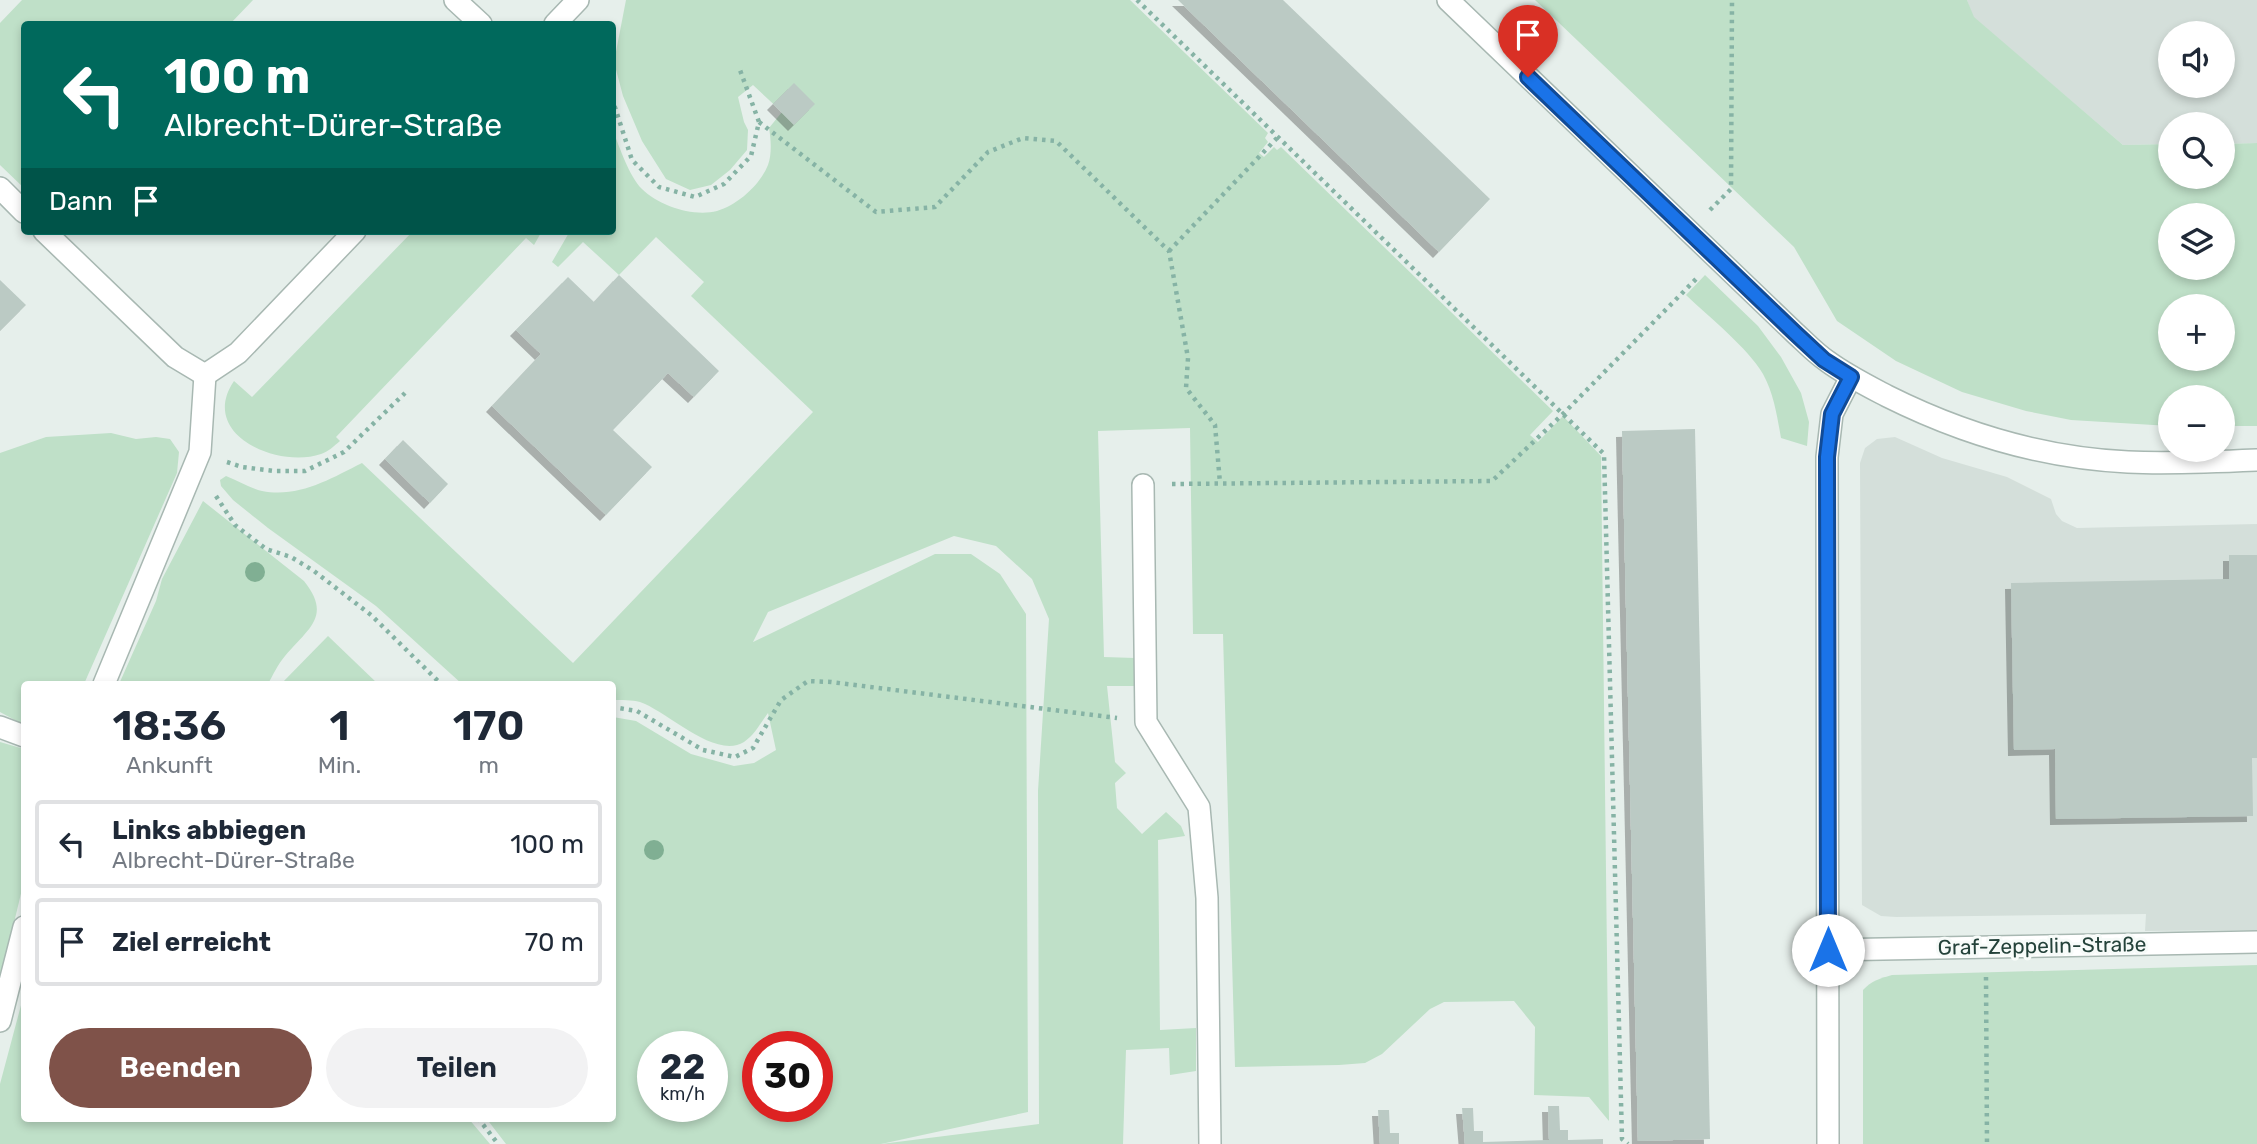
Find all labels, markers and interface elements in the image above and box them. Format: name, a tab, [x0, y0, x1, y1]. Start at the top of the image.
pin	[1498, 5, 1558, 77]
icon: arrive	[1509, 16, 1547, 54]
map controls	[2158, 21, 2235, 462]
button: sound	[2158, 21, 2235, 98]
text: 100 m	[164, 47, 310, 105]
icon: left	[49, 49, 140, 140]
text: Albrecht-Dürer-Straße	[164, 106, 502, 144]
button: search	[2158, 112, 2235, 189]
icon: arrive	[127, 182, 165, 220]
text: Dann	[49, 186, 113, 217]
button: layers	[2158, 203, 2235, 280]
button: +	[2158, 294, 2235, 371]
button: −	[2158, 385, 2235, 462]
text: 18:36	[112, 701, 226, 751]
text: 1	[330, 701, 350, 751]
text: 170	[453, 701, 524, 751]
text: Ankunft	[126, 751, 213, 779]
text: Min.	[318, 751, 361, 779]
text: m	[478, 751, 499, 779]
text: Links abbiegen	[112, 815, 306, 846]
icon: left	[53, 825, 91, 863]
text: 100 m	[510, 829, 584, 860]
text: Albrecht-Dürer-Straße	[112, 846, 355, 874]
position arrow	[1791, 913, 1865, 987]
icon: arrive	[53, 923, 91, 961]
text: Ziel erreicht	[112, 927, 271, 958]
text: 70 m	[525, 927, 584, 958]
street label: Graf-Zeppelin-Straße	[1937, 931, 2147, 960]
button: Beenden	[49, 1028, 312, 1108]
button: Teilen	[326, 1028, 588, 1108]
speed limit sign: 30	[742, 1031, 833, 1122]
text: 22	[660, 1046, 705, 1088]
text: km/h	[660, 1083, 705, 1105]

